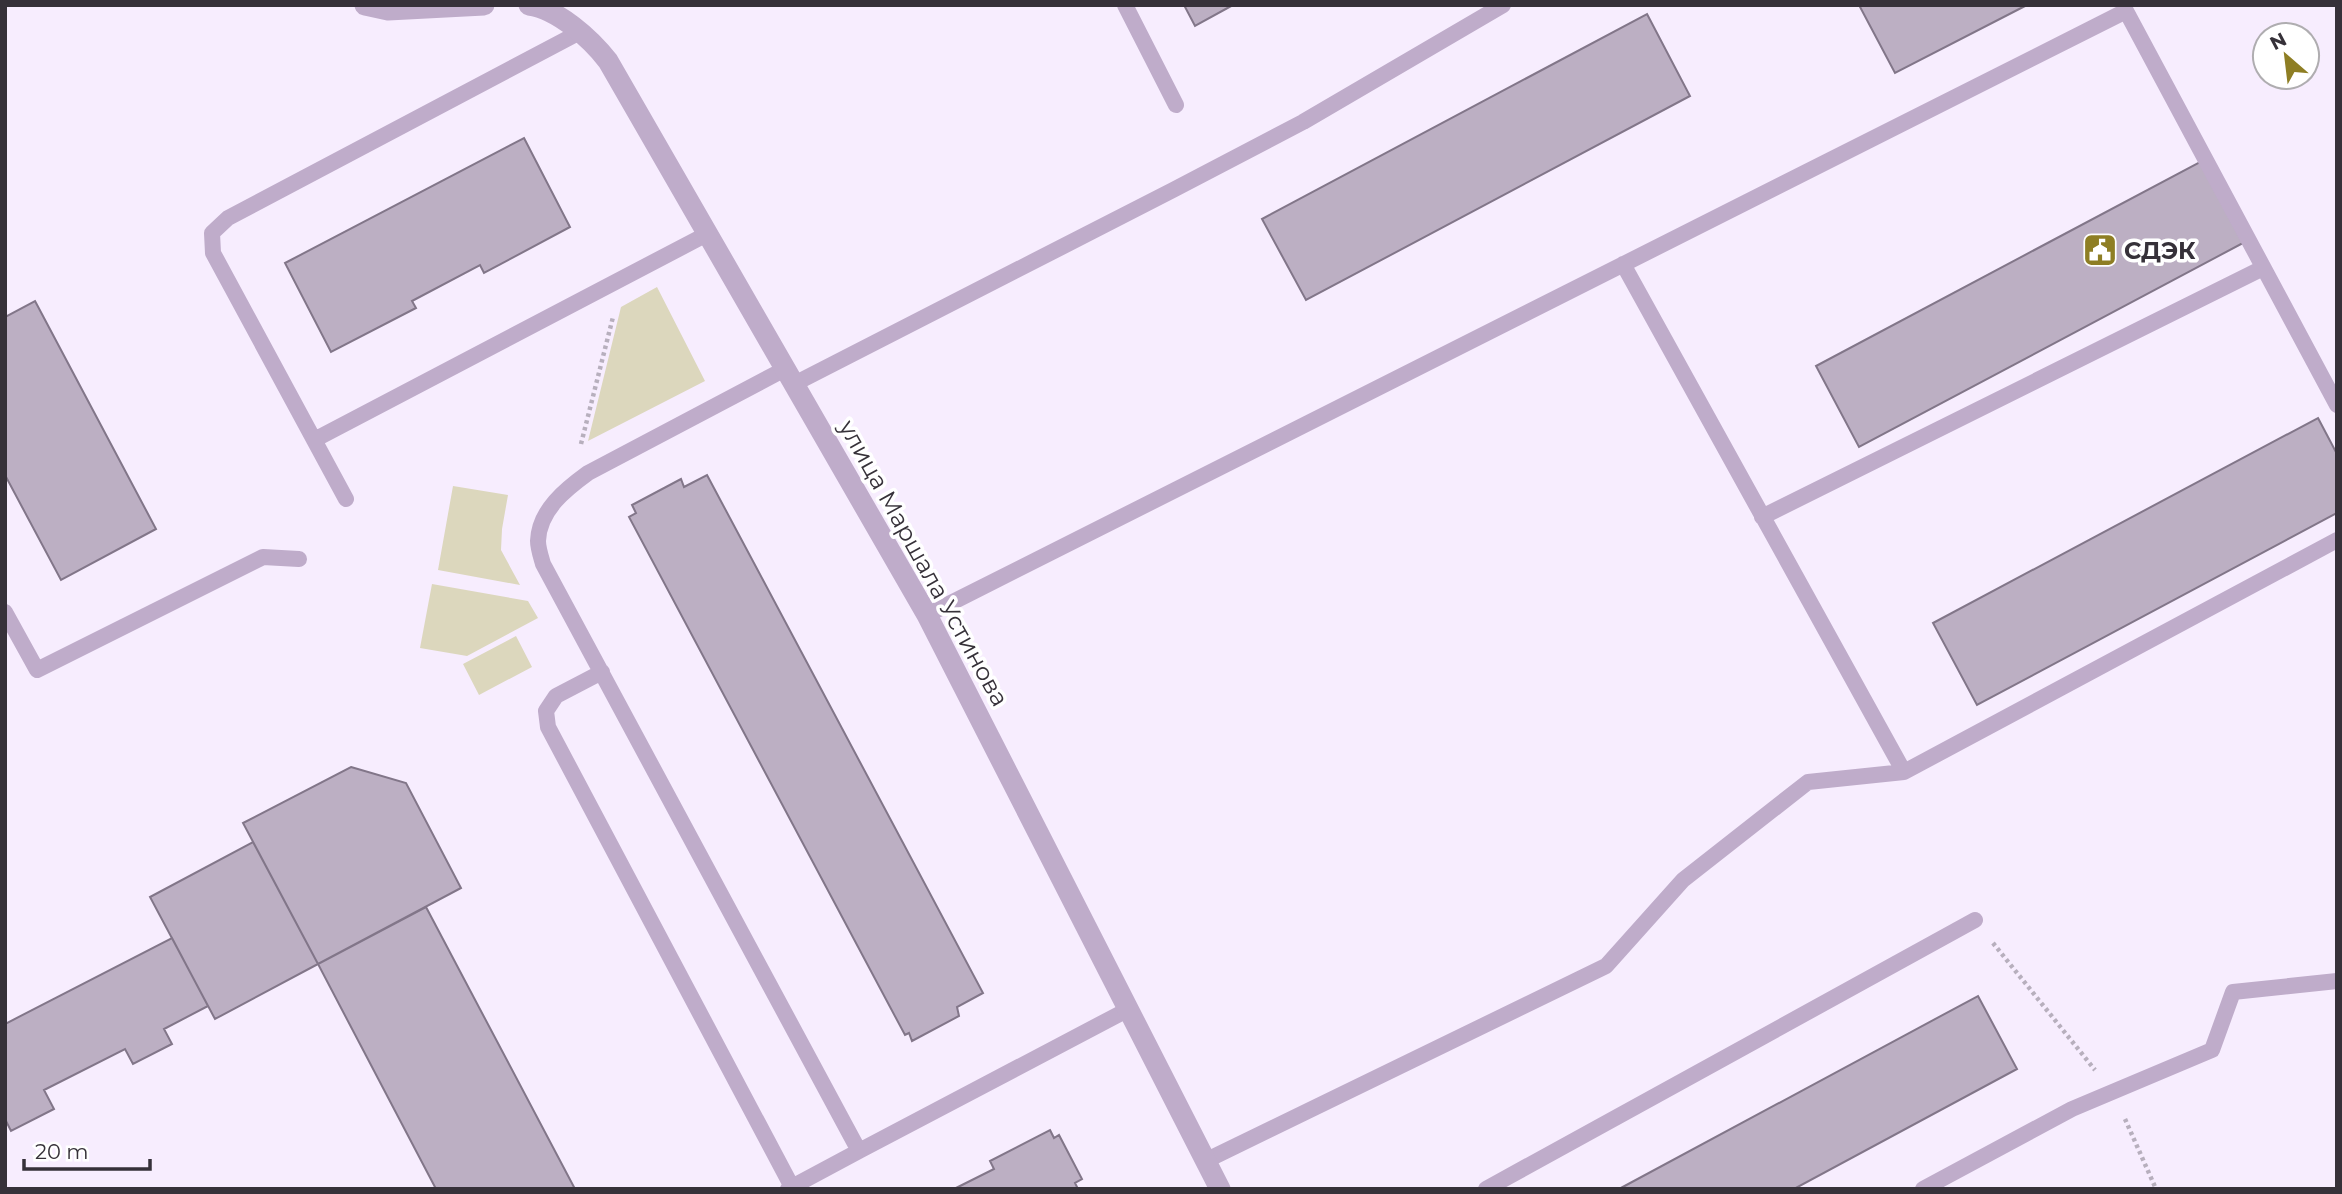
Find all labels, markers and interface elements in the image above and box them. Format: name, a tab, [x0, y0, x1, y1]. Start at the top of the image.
north arrow	[2251, 21, 2321, 91]
text: N	[2266, 28, 2290, 55]
public building icon: СДЭК	[2081, 231, 2119, 269]
place label: СДЭК	[2124, 236, 2196, 265]
street label: улица Маршала Устинова	[833, 414, 1015, 711]
scale bar	[24, 1128, 150, 1172]
text: 20 m	[35, 1139, 89, 1164]

